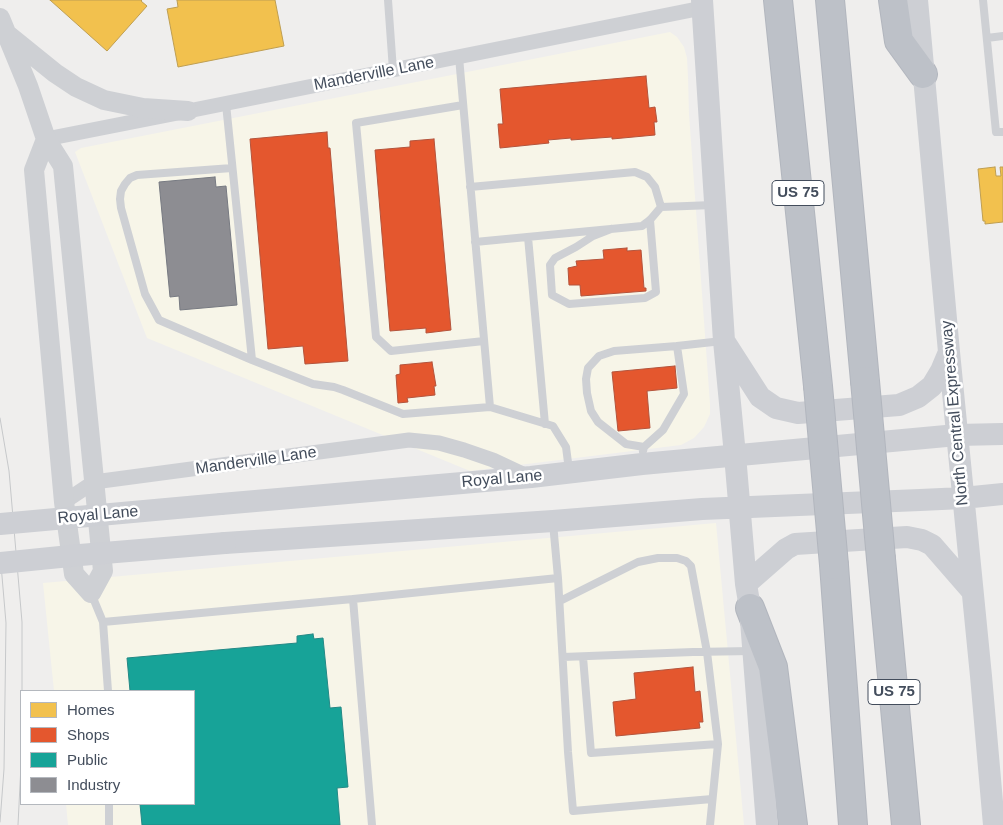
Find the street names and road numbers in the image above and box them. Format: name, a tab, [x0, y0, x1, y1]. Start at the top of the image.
street label: Manderville Lane	[312, 53, 436, 95]
road number: US 75	[772, 180, 824, 206]
street label: North Central Expressway	[937, 320, 973, 506]
street label: Manderville Lane	[194, 443, 318, 479]
street label: Royal Lane	[461, 466, 543, 492]
street label: Royal Lane	[57, 502, 139, 528]
road number: US 75	[868, 680, 920, 704]

